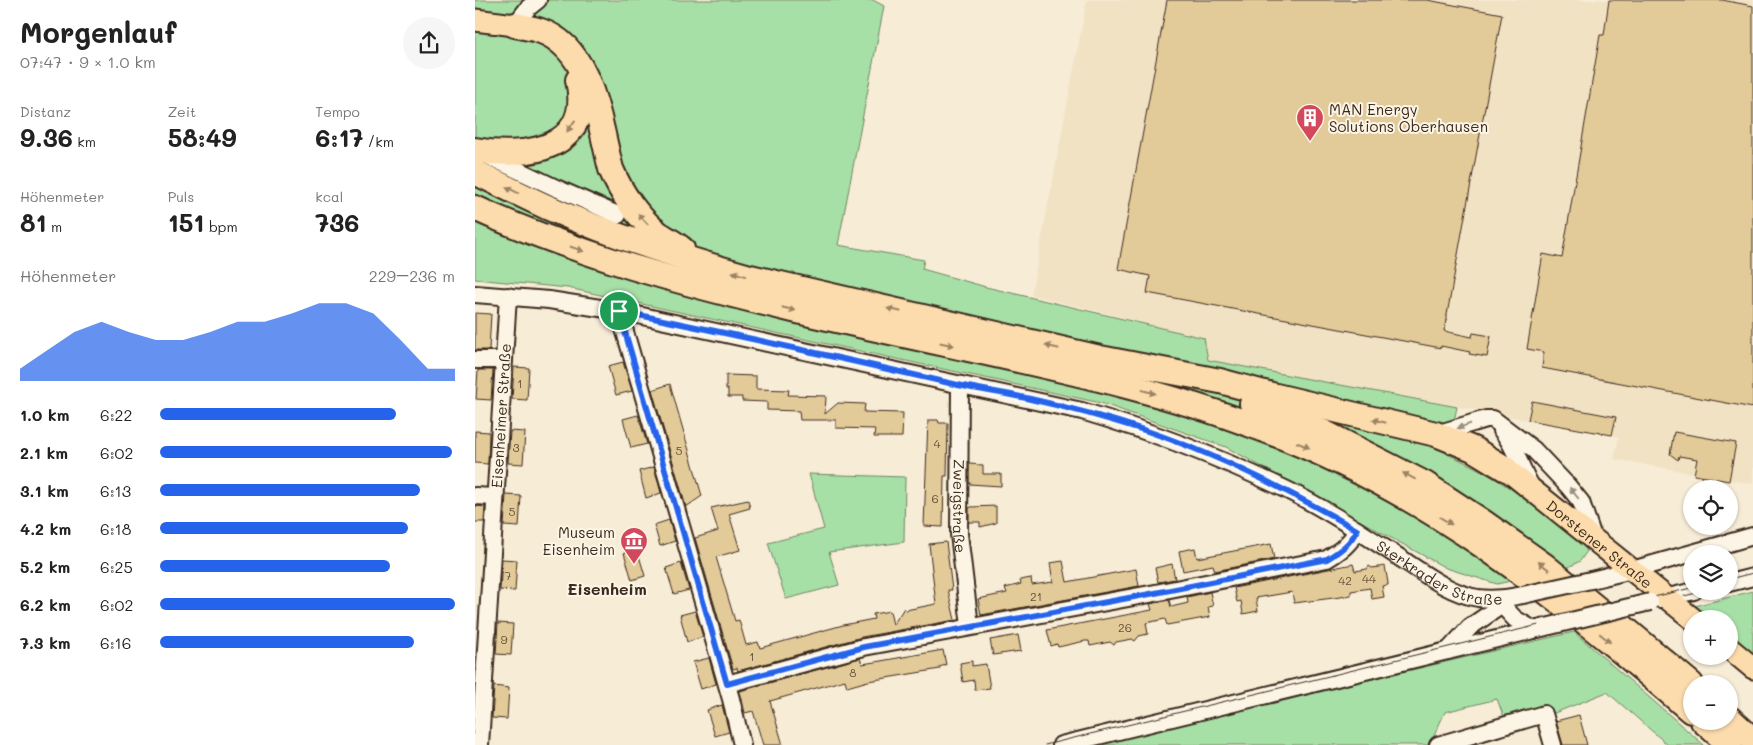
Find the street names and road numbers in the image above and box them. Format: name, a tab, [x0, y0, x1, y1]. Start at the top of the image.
street label: Eisenheimer Straße	[486, 343, 515, 489]
street label: Zweigstraße	[949, 459, 971, 554]
street label: Dorstener Straße	[1542, 495, 1657, 593]
street label: Sterkrader Straße	[1373, 535, 1503, 609]

